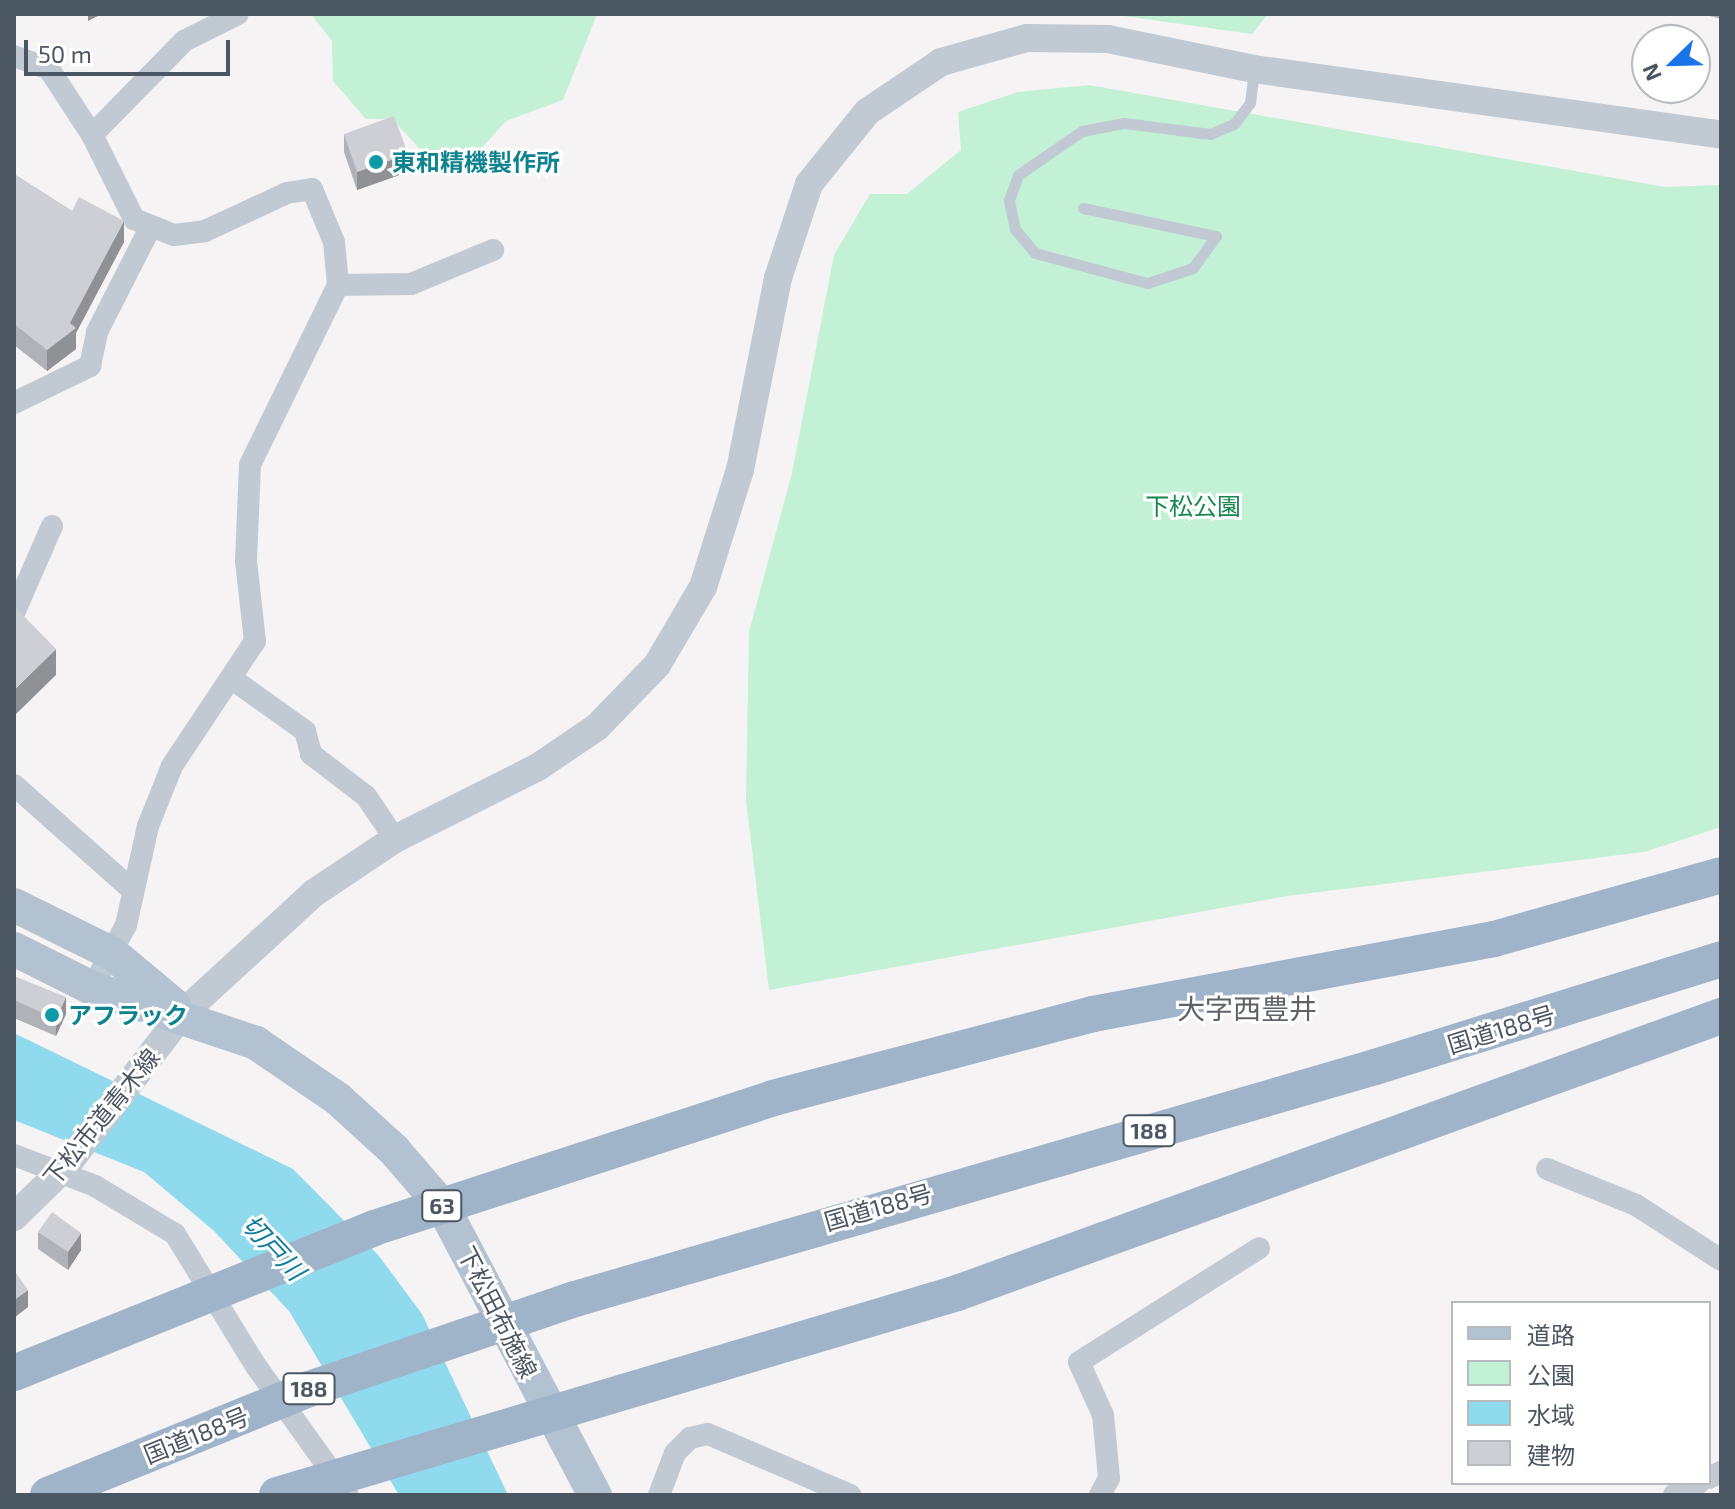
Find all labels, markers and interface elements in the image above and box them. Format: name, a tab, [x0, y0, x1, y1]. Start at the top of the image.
scale bar	[28, 24, 234, 74]
north arrow	[1631, 24, 1711, 104]
text: 50 m	[38, 39, 92, 68]
text: N	[1636, 60, 1666, 85]
place label: 東和精機製作所	[392, 148, 560, 176]
marker: 東和精機製作所	[367, 153, 385, 171]
park label: 下松公園	[1145, 492, 1241, 520]
district label: 大字西豊井	[1177, 991, 1317, 1025]
street label: 国道188号	[1444, 999, 1558, 1059]
place label: アフラック	[68, 1001, 188, 1029]
marker: アフラック	[43, 1006, 61, 1024]
street label: 下松市道青木線	[37, 1043, 165, 1191]
road number: 188	[1121, 1113, 1177, 1149]
street label: 国道188号	[821, 1178, 935, 1236]
road number: 63	[420, 1188, 464, 1224]
water label: 切戸川	[236, 1208, 312, 1286]
street label: 下松田布施線	[452, 1241, 544, 1383]
legend	[1451, 1301, 1711, 1485]
text: 道路	[1527, 1320, 1575, 1349]
text: 公園	[1527, 1360, 1575, 1389]
road number: 188	[281, 1371, 337, 1407]
text: 水域	[1527, 1400, 1575, 1429]
street label: 国道188号	[139, 1401, 253, 1469]
text: 建物	[1527, 1440, 1575, 1469]

